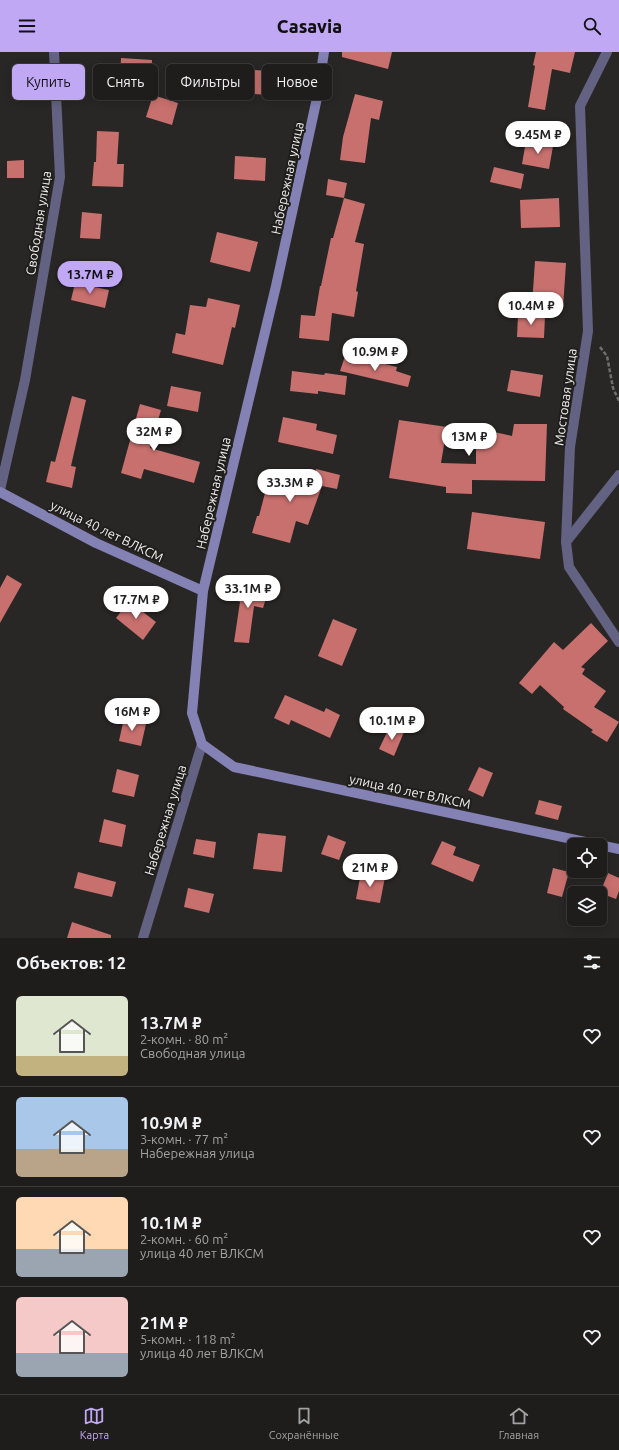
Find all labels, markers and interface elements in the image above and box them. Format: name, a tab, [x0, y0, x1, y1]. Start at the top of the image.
icon: menu	[16, 15, 38, 37]
icon: search	[581, 15, 603, 37]
text: Casavia	[277, 16, 342, 36]
chip: Купить	[12, 64, 85, 100]
chip: Снять	[93, 64, 158, 100]
chip: Фильтры	[166, 64, 254, 100]
chip: Новое	[262, 64, 332, 100]
street label: Набережная улица	[268, 120, 306, 236]
pin: 9.45M ₽	[501, 121, 575, 155]
text: 9.45M ₽	[514, 127, 562, 141]
street label: Свободная улица	[23, 170, 53, 276]
pin: 13.7M ₽	[53, 261, 127, 295]
text: 13.7M ₽	[66, 267, 114, 281]
pin: 10.4M ₽	[494, 292, 568, 326]
text: 10.4M ₽	[507, 298, 555, 312]
pin: 10.9M ₽	[338, 338, 412, 372]
text: 10.9M ₽	[351, 344, 399, 358]
street label: Мостовая улица	[551, 348, 579, 446]
pin: 32M ₽	[126, 418, 182, 452]
pin: 13M ₽	[441, 423, 497, 457]
text: 32M ₽	[136, 424, 172, 438]
text: 13M ₽	[451, 429, 487, 443]
street label: Набережная улица	[193, 436, 233, 550]
pin: 33.3M ₽	[253, 469, 327, 503]
text: 33.3M ₽	[266, 475, 314, 489]
street label: улица 40 лет ВЛКСМ	[48, 498, 166, 564]
pin: 33.1M ₽	[211, 575, 285, 609]
text: 33.1M ₽	[224, 581, 272, 595]
pin: 17.7M ₽	[99, 586, 173, 620]
text: 17.7M ₽	[112, 592, 160, 606]
pin: 16M ₽	[104, 698, 160, 732]
text: 16M ₽	[114, 704, 150, 718]
pin: 10.1M ₽	[355, 707, 429, 741]
text: 10.1M ₽	[368, 713, 416, 727]
street label: Набережная улица	[142, 763, 188, 877]
street label: улица 40 лет ВЛКСМ	[348, 771, 472, 811]
map controls	[567, 838, 607, 926]
button: locate	[567, 838, 607, 878]
pin: 21M ₽	[342, 854, 398, 888]
text: 21M ₽	[352, 860, 388, 874]
button: layers	[567, 886, 607, 926]
icon: filters	[581, 951, 603, 973]
text: Объектов: 12	[16, 953, 126, 972]
icon: home	[48, 1012, 96, 1060]
text: 13.7M ₽	[140, 1013, 202, 1032]
icon: heart	[581, 1025, 603, 1047]
text: 2-комн. · 80 m²	[140, 1032, 228, 1046]
text: Свободная улица	[140, 1046, 245, 1060]
icon: home	[48, 1113, 96, 1161]
text: 10.9M ₽	[140, 1113, 202, 1132]
icon: heart	[581, 1126, 603, 1148]
text: 3-комн. · 77 m²	[140, 1132, 228, 1146]
text: Набережная улица	[140, 1146, 255, 1160]
icon: home	[48, 1213, 96, 1261]
text: 10.1M ₽	[140, 1213, 202, 1232]
icon: heart	[581, 1226, 603, 1248]
text: 2-комн. · 60 m²	[140, 1232, 228, 1246]
text: улица 40 лет ВЛКСМ	[140, 1246, 264, 1260]
icon: home	[48, 1313, 96, 1361]
text: 21M ₽	[140, 1313, 188, 1332]
icon: heart	[581, 1326, 603, 1348]
text: 5-комн. · 118 m²	[140, 1332, 235, 1346]
text: улица 40 лет ВЛКСМ	[140, 1346, 264, 1360]
tab: Карта	[80, 1405, 109, 1441]
tab: Сохранённые	[269, 1405, 339, 1441]
tab: Главная	[499, 1405, 539, 1441]

